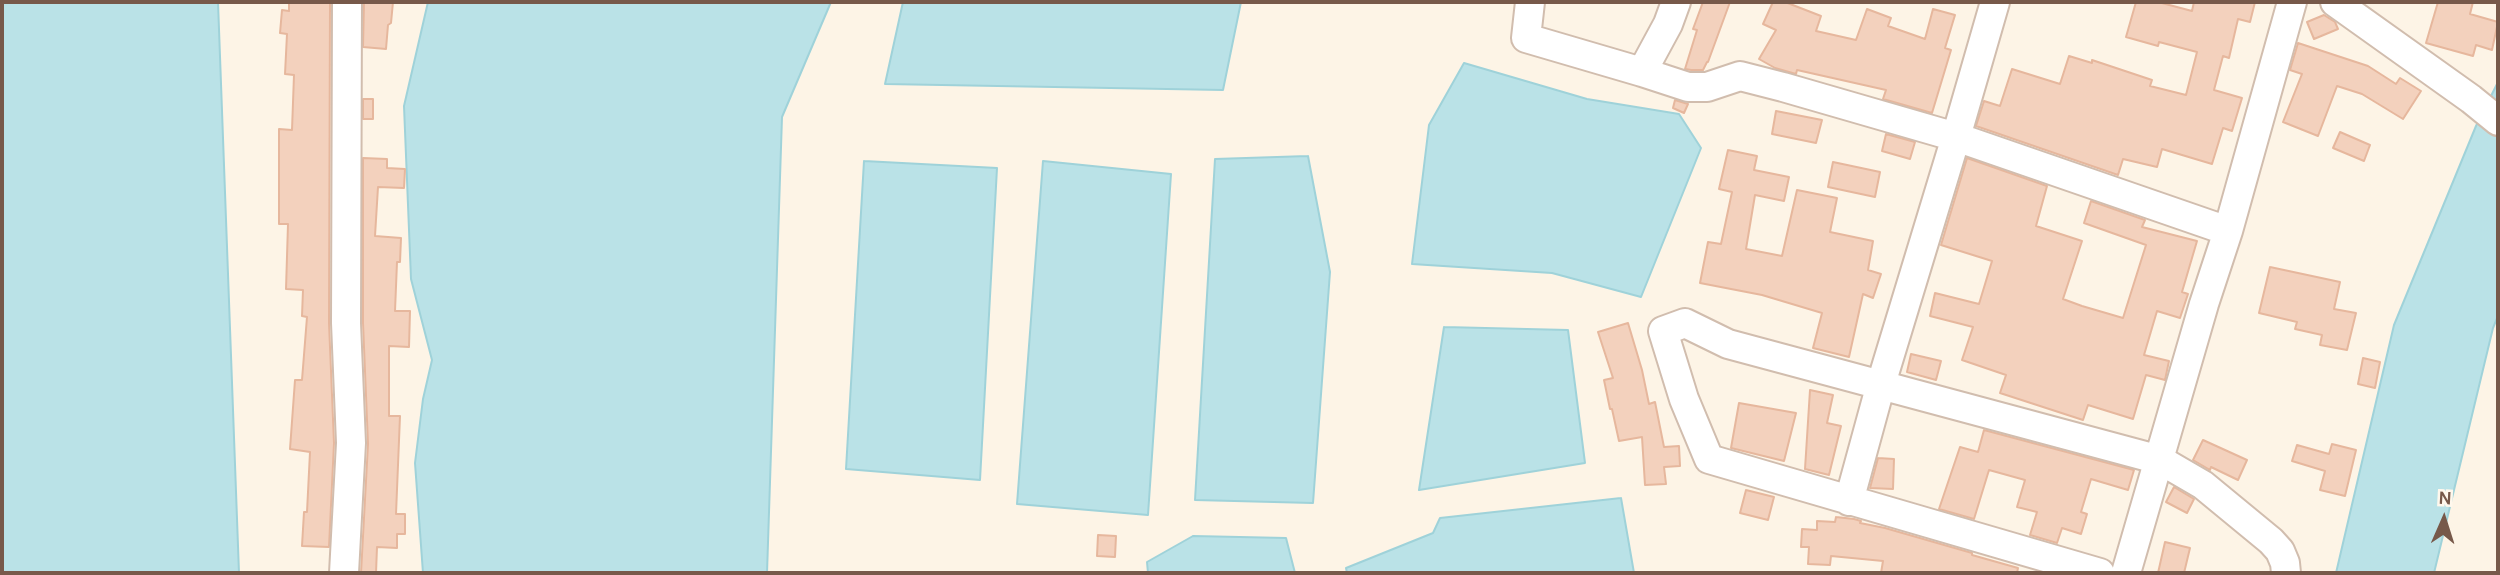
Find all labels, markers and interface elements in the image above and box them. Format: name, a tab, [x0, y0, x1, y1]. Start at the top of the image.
north arrow	[2409, 484, 2479, 554]
text: N	[2438, 487, 2452, 509]

